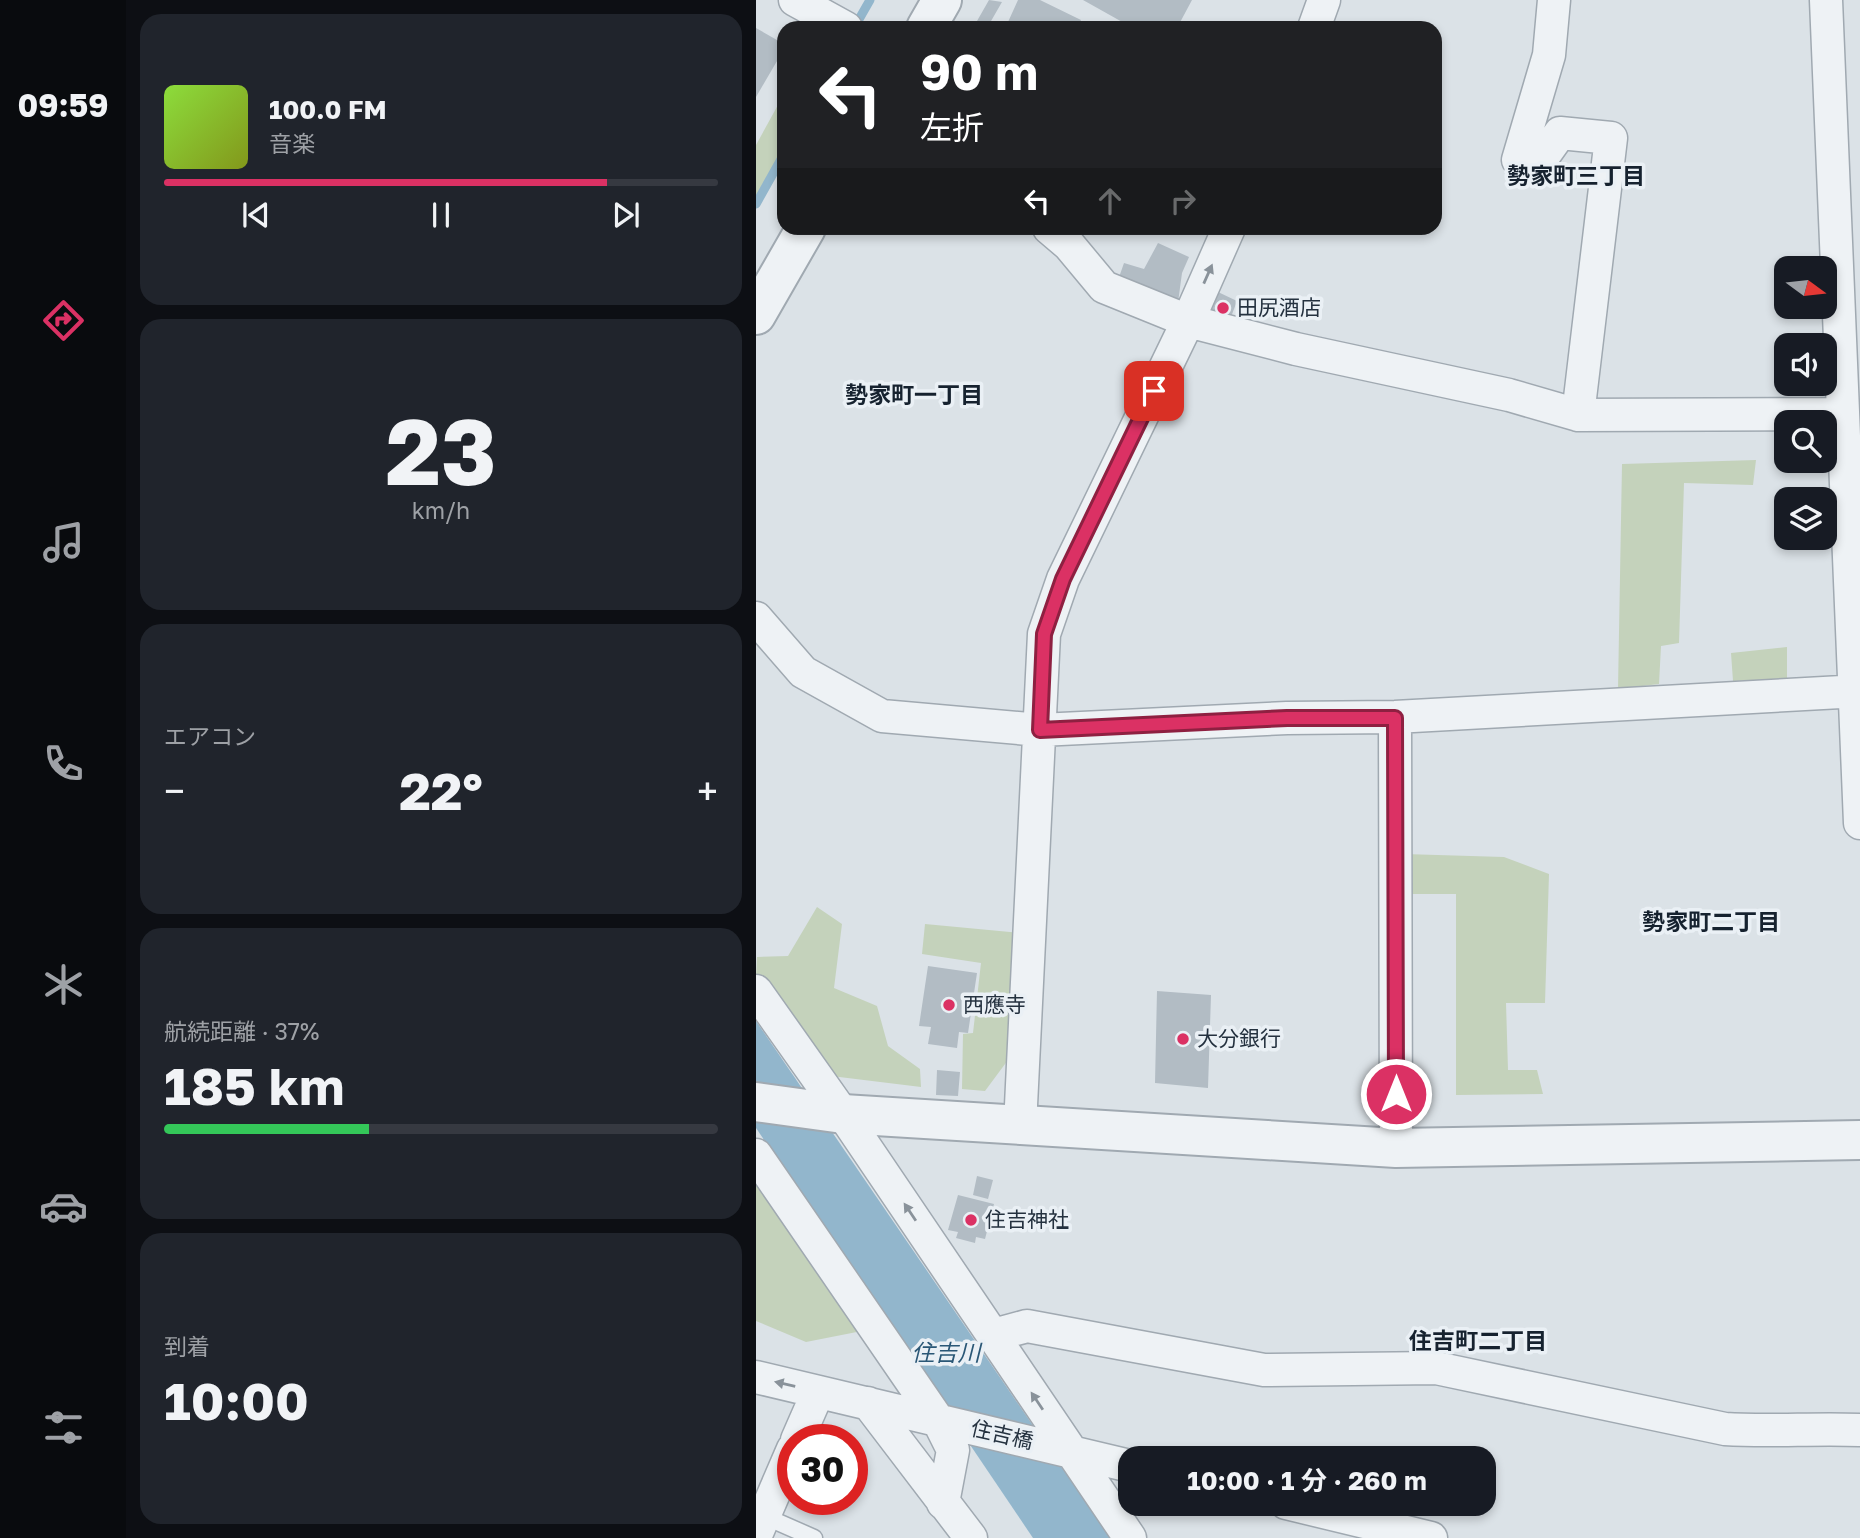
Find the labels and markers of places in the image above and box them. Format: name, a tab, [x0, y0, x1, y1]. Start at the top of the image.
place label: 田尻酒店	[1237, 294, 1321, 320]
marker: 田尻酒店	[1215, 300, 1231, 316]
pin	[1124, 361, 1184, 421]
place label: 西應寺	[963, 991, 1026, 1017]
marker: 西應寺	[941, 997, 957, 1013]
place label: 大分銀行	[1197, 1025, 1281, 1051]
marker: 大分銀行	[1175, 1031, 1191, 1047]
place label: 住吉神社	[985, 1206, 1069, 1232]
marker: 住吉神社	[963, 1212, 979, 1228]

